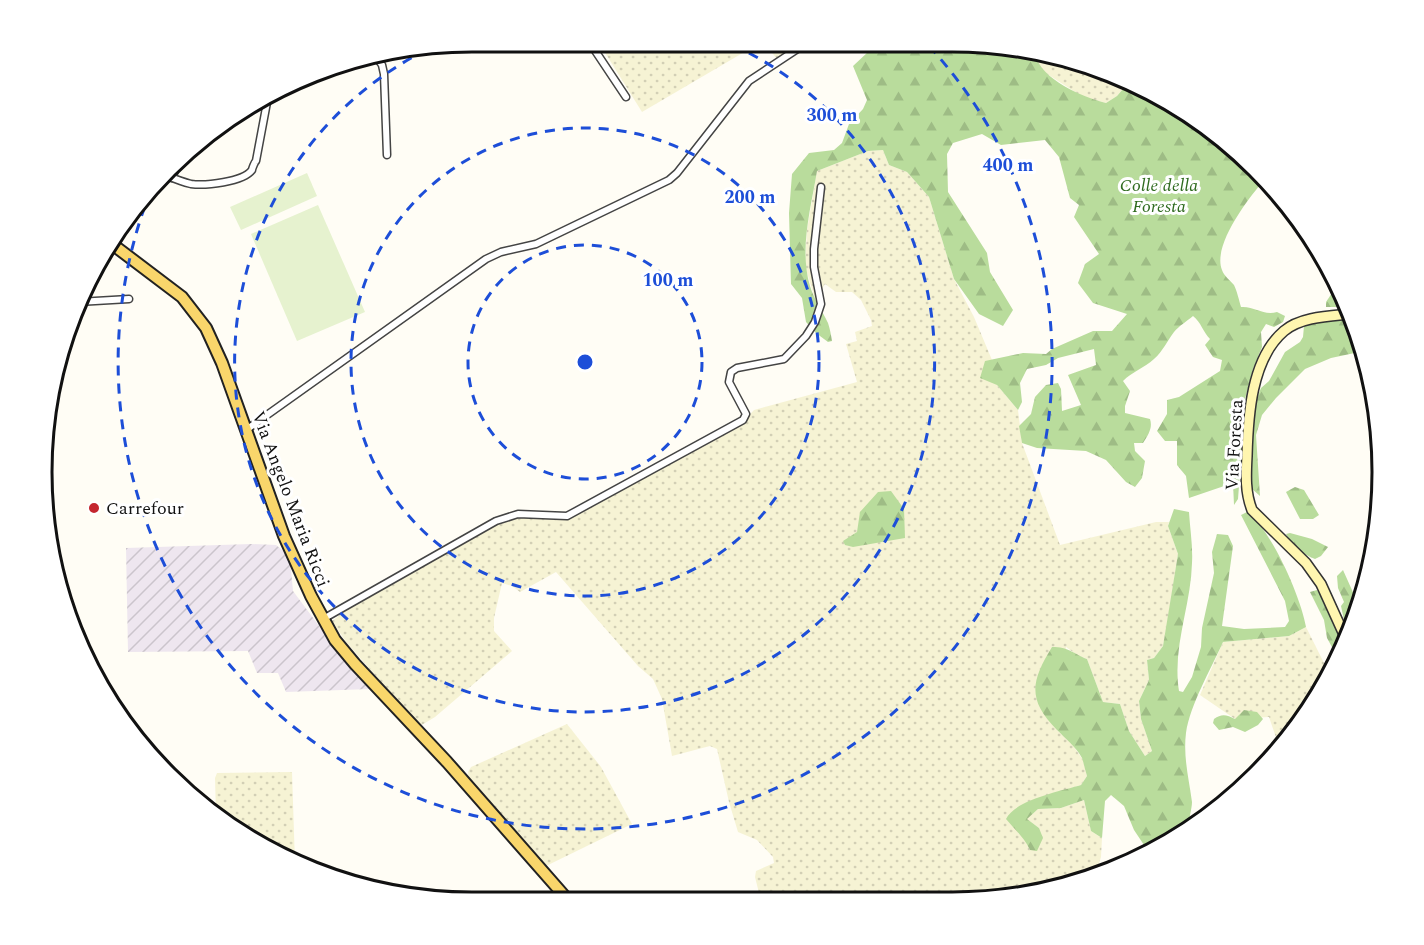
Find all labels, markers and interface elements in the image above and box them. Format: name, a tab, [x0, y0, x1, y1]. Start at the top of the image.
text: 300 m	[806, 102, 858, 129]
text: 400 m	[982, 152, 1034, 179]
park label: Colle della Foresta	[1120, 172, 1198, 220]
text: 200 m	[724, 184, 776, 211]
text: 100 m	[642, 267, 694, 294]
centre of rings	[575, 352, 595, 372]
street label: Via Foresta	[1219, 399, 1250, 491]
street label: Via Angelo Maria Ricci	[244, 407, 337, 591]
place label: Carrefour	[106, 495, 184, 522]
marker: Carrefour	[87, 501, 101, 515]

